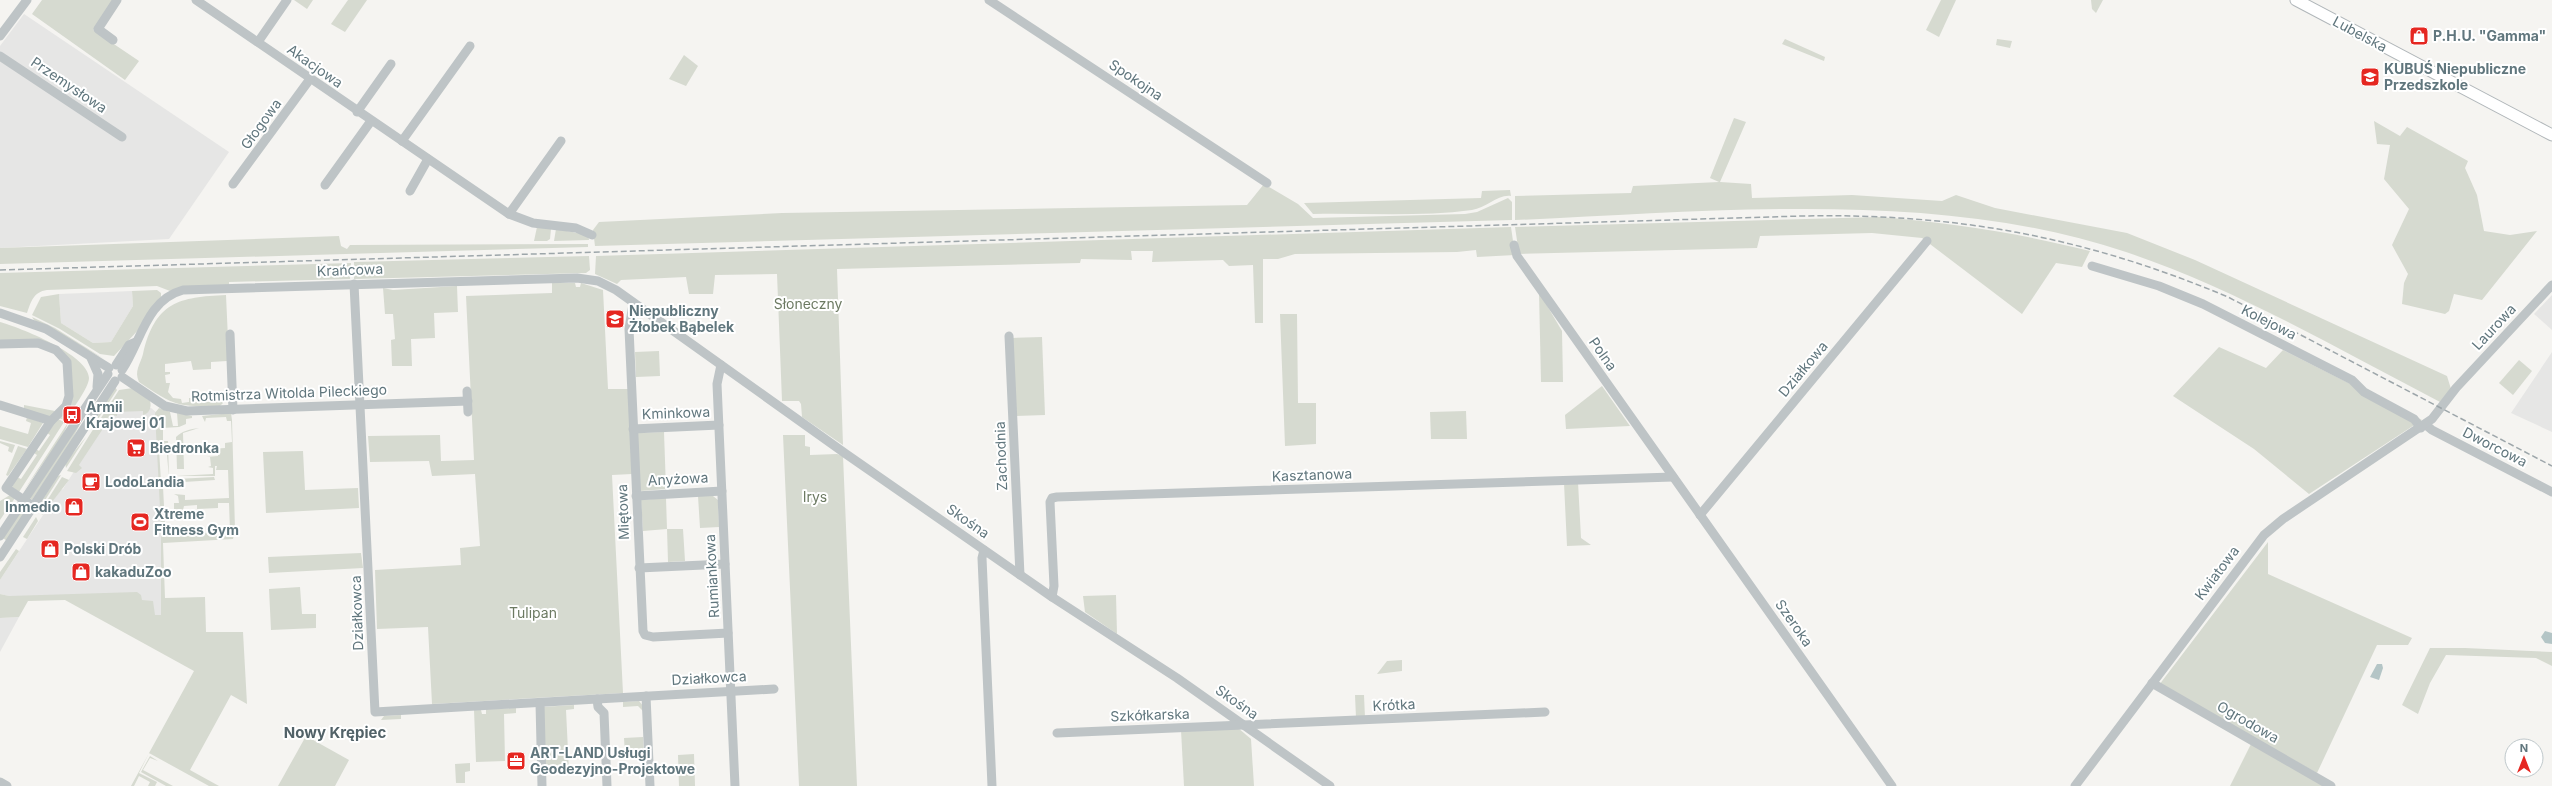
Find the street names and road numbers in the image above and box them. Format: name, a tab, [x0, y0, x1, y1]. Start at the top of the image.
street label: Lubelska	[2330, 12, 2390, 55]
street label: Akacjowa	[284, 40, 346, 91]
street label: Przemysłowa	[28, 53, 111, 116]
street label: Spokojna	[1106, 55, 1166, 104]
street label: Głogowa	[237, 95, 285, 152]
street label: Krańcowa	[317, 260, 383, 279]
street label: Kolejowa	[2239, 300, 2300, 343]
street label: Laurowa	[2468, 300, 2519, 353]
street label: Polna	[1586, 334, 1621, 374]
street label: Działkowa	[1774, 337, 1831, 400]
street label: Rotmistrza Witolda Pileckiego	[191, 381, 387, 404]
street label: Kminkowa	[642, 403, 710, 422]
street label: Zachodnia	[991, 421, 1010, 491]
street label: Dworcowa	[2460, 423, 2530, 470]
street label: Kasztanowa	[1271, 465, 1353, 484]
street label: Anyżowa	[647, 468, 709, 489]
street label: Miętowa	[613, 484, 632, 540]
street label: Skośna	[944, 500, 993, 541]
street label: Rumiankowa	[701, 534, 722, 618]
street label: Kwiatowa	[2191, 542, 2242, 603]
street label: Działkowca	[347, 575, 366, 651]
street label: Szeroka	[1772, 596, 1817, 650]
street label: Działkowca	[671, 667, 747, 688]
street label: Skośna	[1213, 681, 1262, 722]
street label: Krótka	[1372, 695, 1416, 714]
street label: Ogrodowa	[2214, 697, 2282, 746]
street label: Szkółkarska	[1110, 705, 1190, 724]

